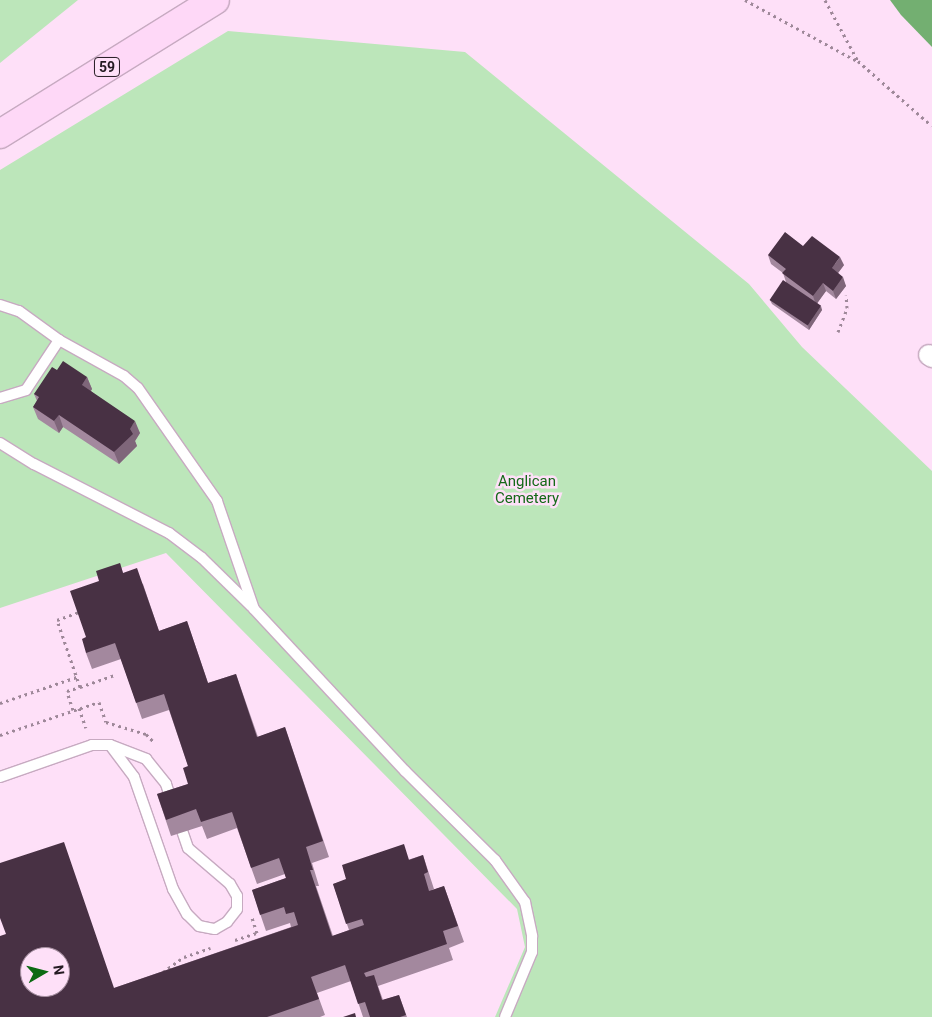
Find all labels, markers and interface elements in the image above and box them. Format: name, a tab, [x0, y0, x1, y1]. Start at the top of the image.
road number: 59	[93, 56, 121, 78]
park label: Anglican Cemetery	[495, 472, 559, 507]
north arrow	[20, 947, 70, 997]
text: N	[50, 964, 67, 976]

